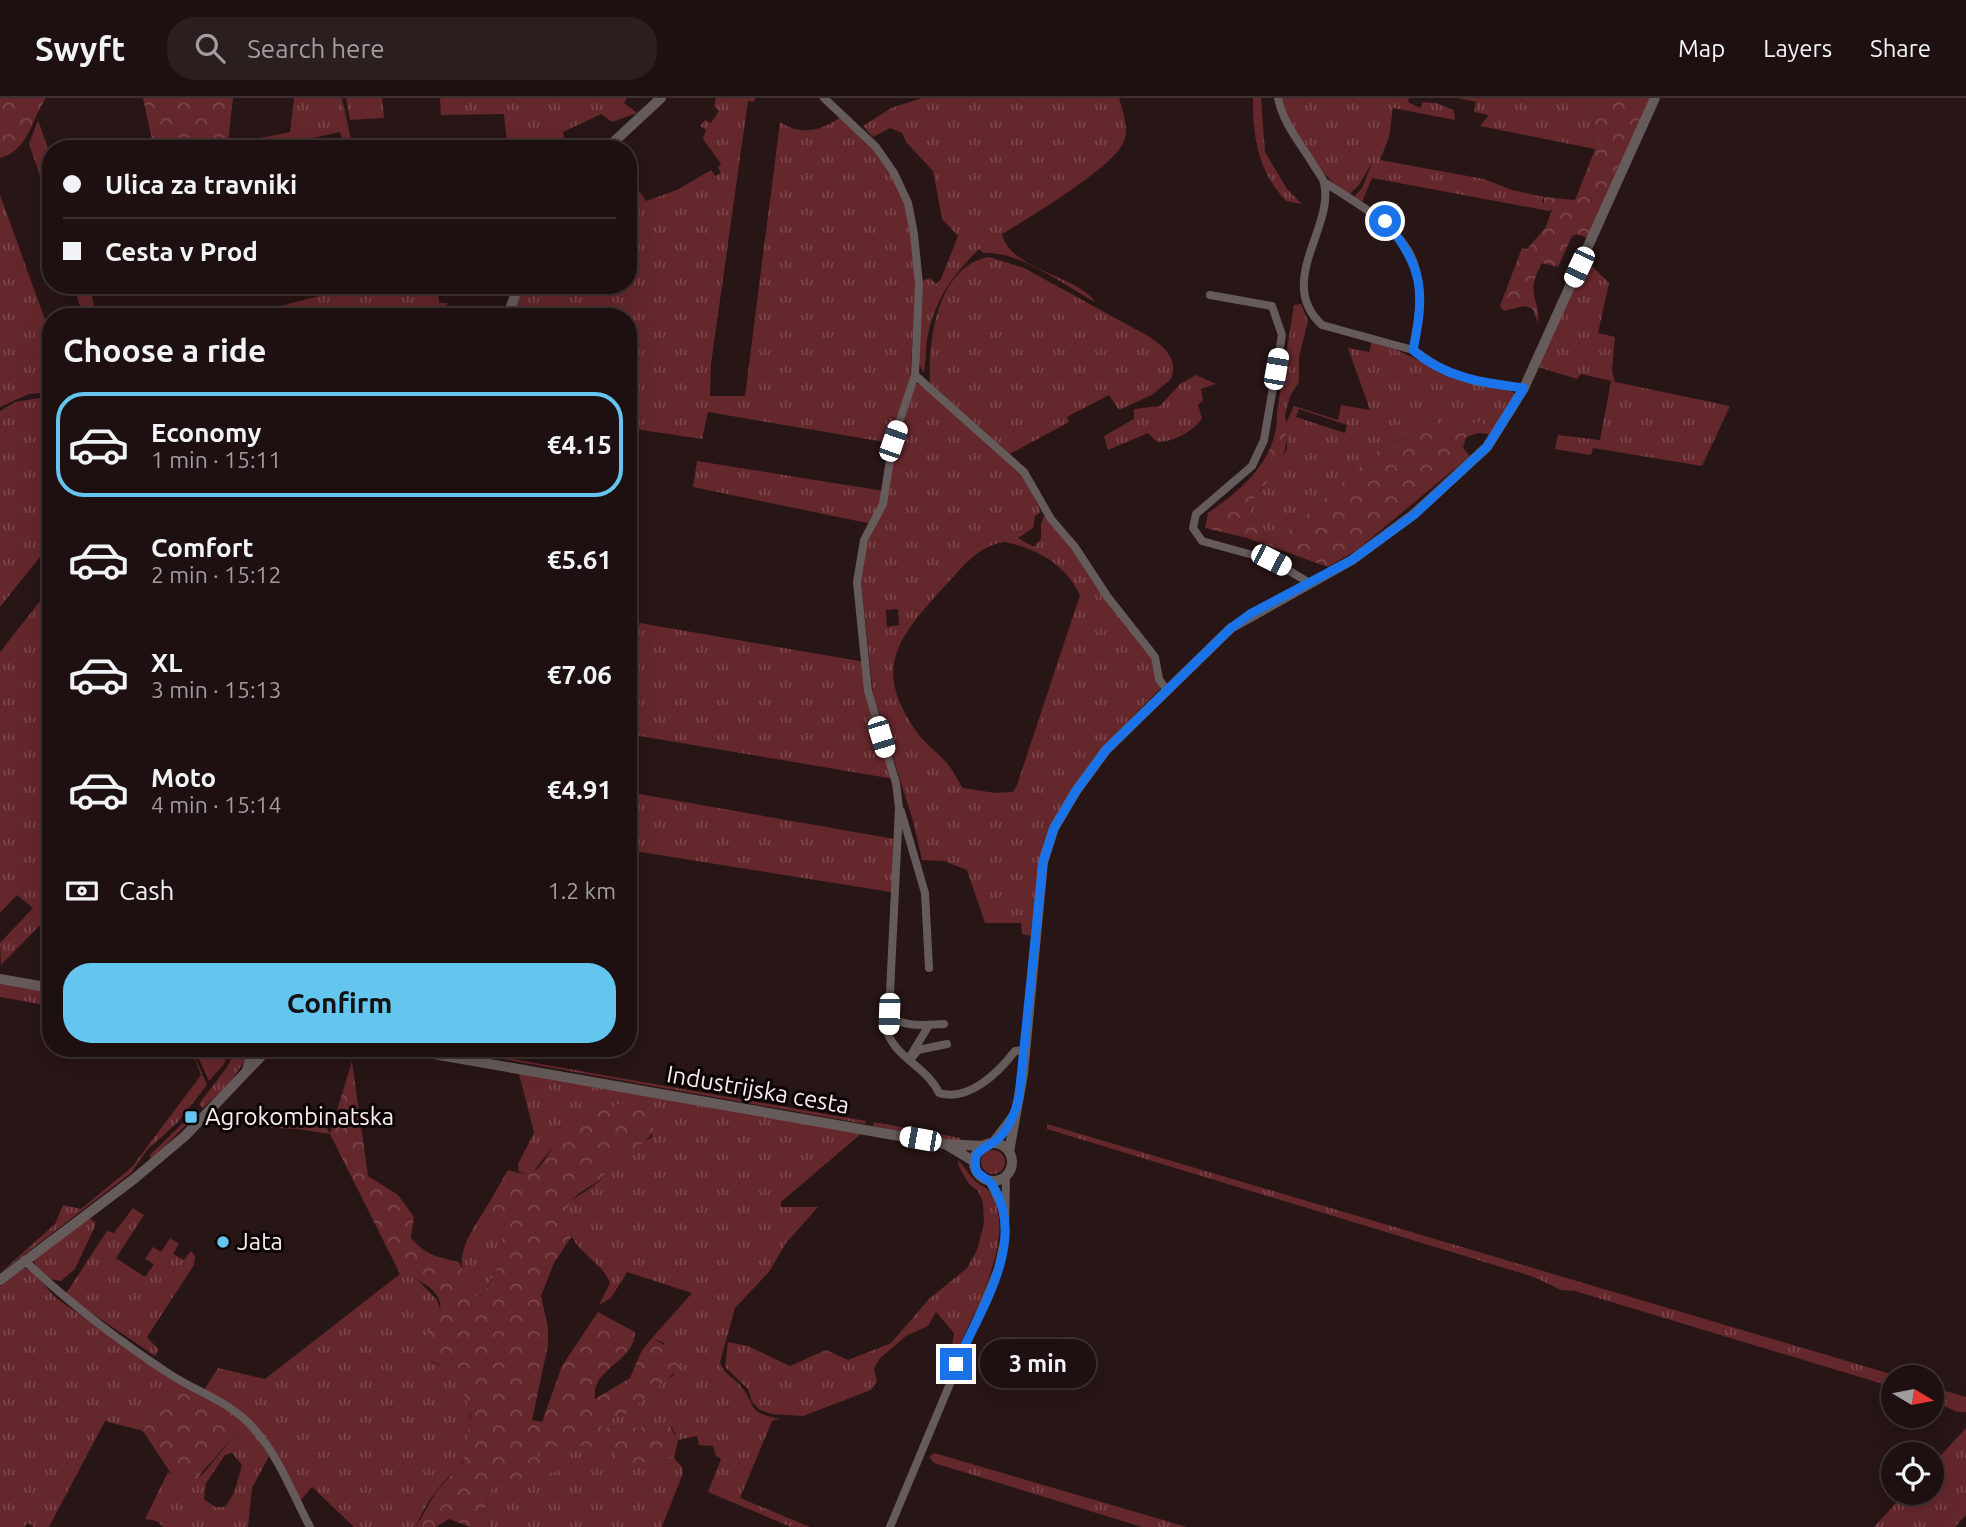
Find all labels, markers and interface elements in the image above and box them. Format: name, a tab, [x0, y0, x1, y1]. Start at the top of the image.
search box	[167, 17, 657, 80]
icon: search	[191, 29, 229, 67]
text: Swyft	[35, 30, 125, 67]
text: Search here	[247, 34, 385, 63]
text: Map	[1678, 35, 1725, 62]
text: Layers	[1763, 35, 1832, 62]
text: Share	[1870, 35, 1931, 62]
text: Ulica za travniki	[105, 170, 297, 199]
route start	[1369, 205, 1401, 237]
text: Cesta v Prod	[105, 237, 258, 266]
car	[1561, 244, 1598, 290]
text: Choose a ride	[63, 332, 266, 368]
car	[1263, 346, 1290, 392]
icon: car	[67, 413, 130, 476]
text: Economy	[151, 418, 261, 447]
car	[877, 418, 910, 464]
text: €4.15	[547, 430, 612, 459]
text: 1 min · 15:11	[151, 447, 282, 472]
icon: car	[67, 528, 130, 591]
text: Comfort	[151, 533, 254, 562]
car	[1248, 541, 1295, 579]
text: €5.61	[547, 545, 612, 574]
text: 2 min · 15:12	[151, 562, 282, 587]
icon: car	[67, 643, 130, 706]
text: XL	[151, 648, 182, 677]
text: €7.06	[547, 660, 612, 689]
text: 3 min · 15:13	[151, 677, 282, 702]
car	[865, 714, 898, 760]
icon: car	[67, 758, 130, 821]
text: Moto	[151, 763, 216, 792]
text: €4.91	[547, 775, 612, 804]
text: 4 min · 15:14	[151, 792, 282, 817]
icon: cash	[63, 872, 101, 910]
text: Cash	[119, 876, 174, 905]
text: 1.2 km	[548, 878, 616, 903]
button: Confirm	[63, 963, 616, 1043]
car	[878, 993, 901, 1035]
street label: Industrijska cesta	[665, 1060, 852, 1119]
place label: Agrokombinatska	[205, 1103, 394, 1130]
marker: Agrokombinatska	[183, 1109, 199, 1125]
car	[898, 1125, 943, 1153]
place label: Jata	[237, 1228, 283, 1255]
marker: Jata	[215, 1234, 231, 1250]
callout: 3 min	[981, 1340, 1096, 1388]
route end	[940, 1348, 972, 1380]
text: 3 min	[1009, 1351, 1067, 1376]
north arrow	[1881, 1365, 1944, 1428]
map controls	[1881, 1365, 1944, 1505]
button: locate	[1881, 1442, 1944, 1505]

